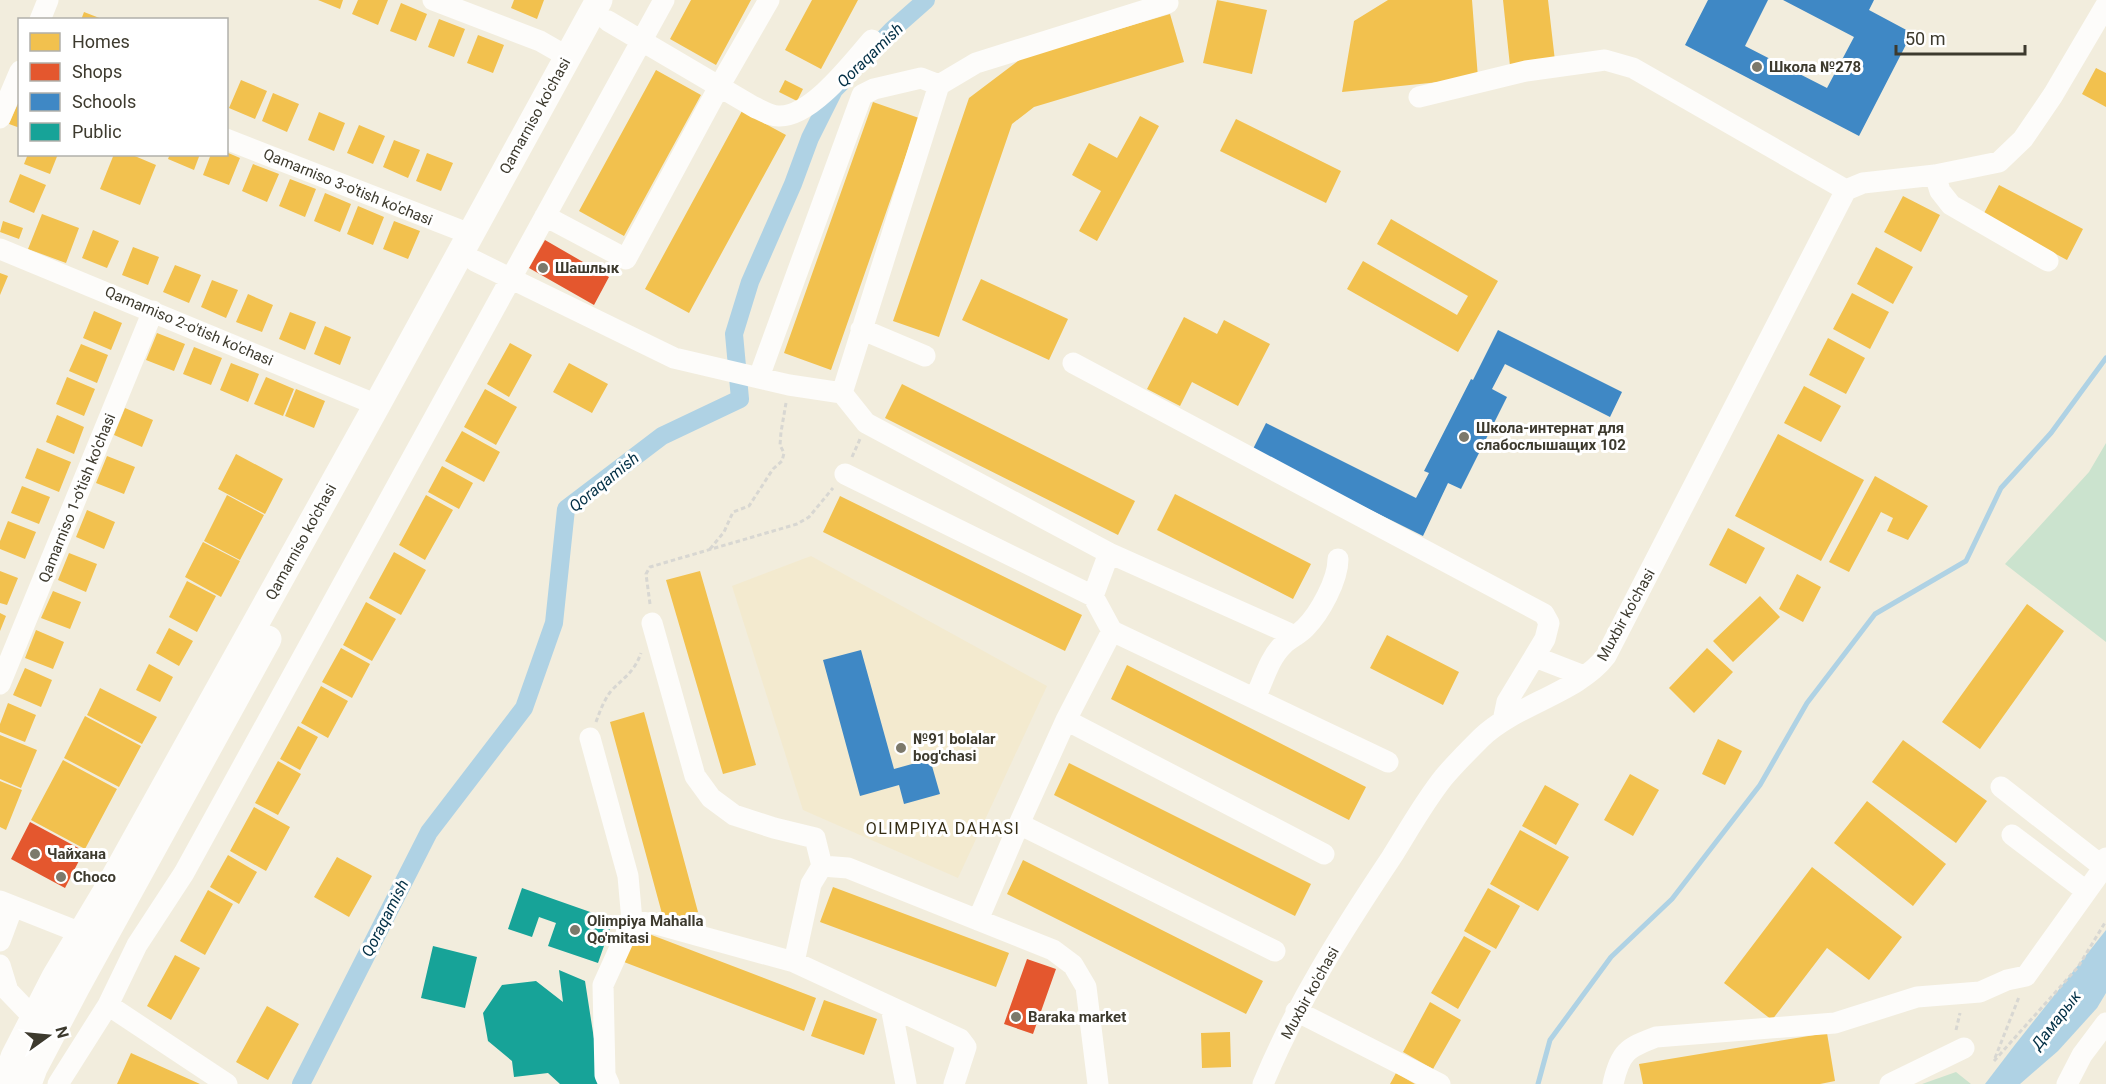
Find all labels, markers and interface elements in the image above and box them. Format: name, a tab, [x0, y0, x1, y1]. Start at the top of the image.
legend	[18, 18, 228, 156]
scale bar	[1896, 18, 2025, 56]
water label: Qoraqamish	[833, 19, 907, 91]
text: 50 m	[1905, 28, 1945, 49]
text: Homes	[72, 31, 130, 52]
street label: Qamarniso ko'chasi	[496, 55, 574, 177]
place label: Школа №278	[1769, 58, 1861, 76]
marker: Школа №278	[1750, 60, 1764, 74]
text: Shops	[72, 61, 122, 82]
text: Schools	[72, 91, 136, 112]
text: Public	[72, 121, 122, 142]
street label: Qamarniso 3-o'tish ko'chasi	[261, 145, 435, 229]
place label: Шашлык	[555, 259, 620, 277]
marker: Шашлык	[536, 261, 550, 275]
street label: Qamarniso 2-o'tish ko'chasi	[102, 282, 276, 370]
street label: Qamarniso 1-o'tish ko'chasi	[35, 411, 119, 585]
place label: Школа-интернат для слабослышащих 102	[1476, 419, 1626, 454]
marker: Школа-интернат для слабослышащих 102	[1457, 430, 1471, 444]
water label: Qoraqamish	[565, 448, 643, 516]
street label: Qamarniso ko'chasi	[262, 481, 340, 603]
street label: Muxbir ko'chasi	[1593, 566, 1659, 664]
place label: №91 bolalar bog'chasi	[913, 730, 996, 765]
marker: №91 bolalar bog'chasi	[894, 741, 908, 755]
district label: OLIMPIYA DAHASI	[866, 819, 1020, 838]
place label: Чайхана	[47, 845, 106, 863]
marker: Чайхана	[28, 847, 42, 861]
place label: Choco	[73, 868, 116, 886]
marker: Choco	[54, 870, 68, 884]
water label: Qoraqamish	[357, 876, 413, 960]
place label: Olimpiya Mahalla Qo'mitasi	[587, 912, 703, 947]
marker: Olimpiya Mahalla Qo'mitasi	[568, 923, 582, 937]
street label: Muxbir ko'chasi	[1277, 944, 1343, 1042]
water label: Дамарык	[2027, 986, 2085, 1054]
north arrow	[18, 1006, 78, 1066]
place label: Baraka market	[1028, 1008, 1126, 1026]
marker: Baraka market	[1009, 1010, 1023, 1024]
text: N	[51, 1024, 73, 1040]

